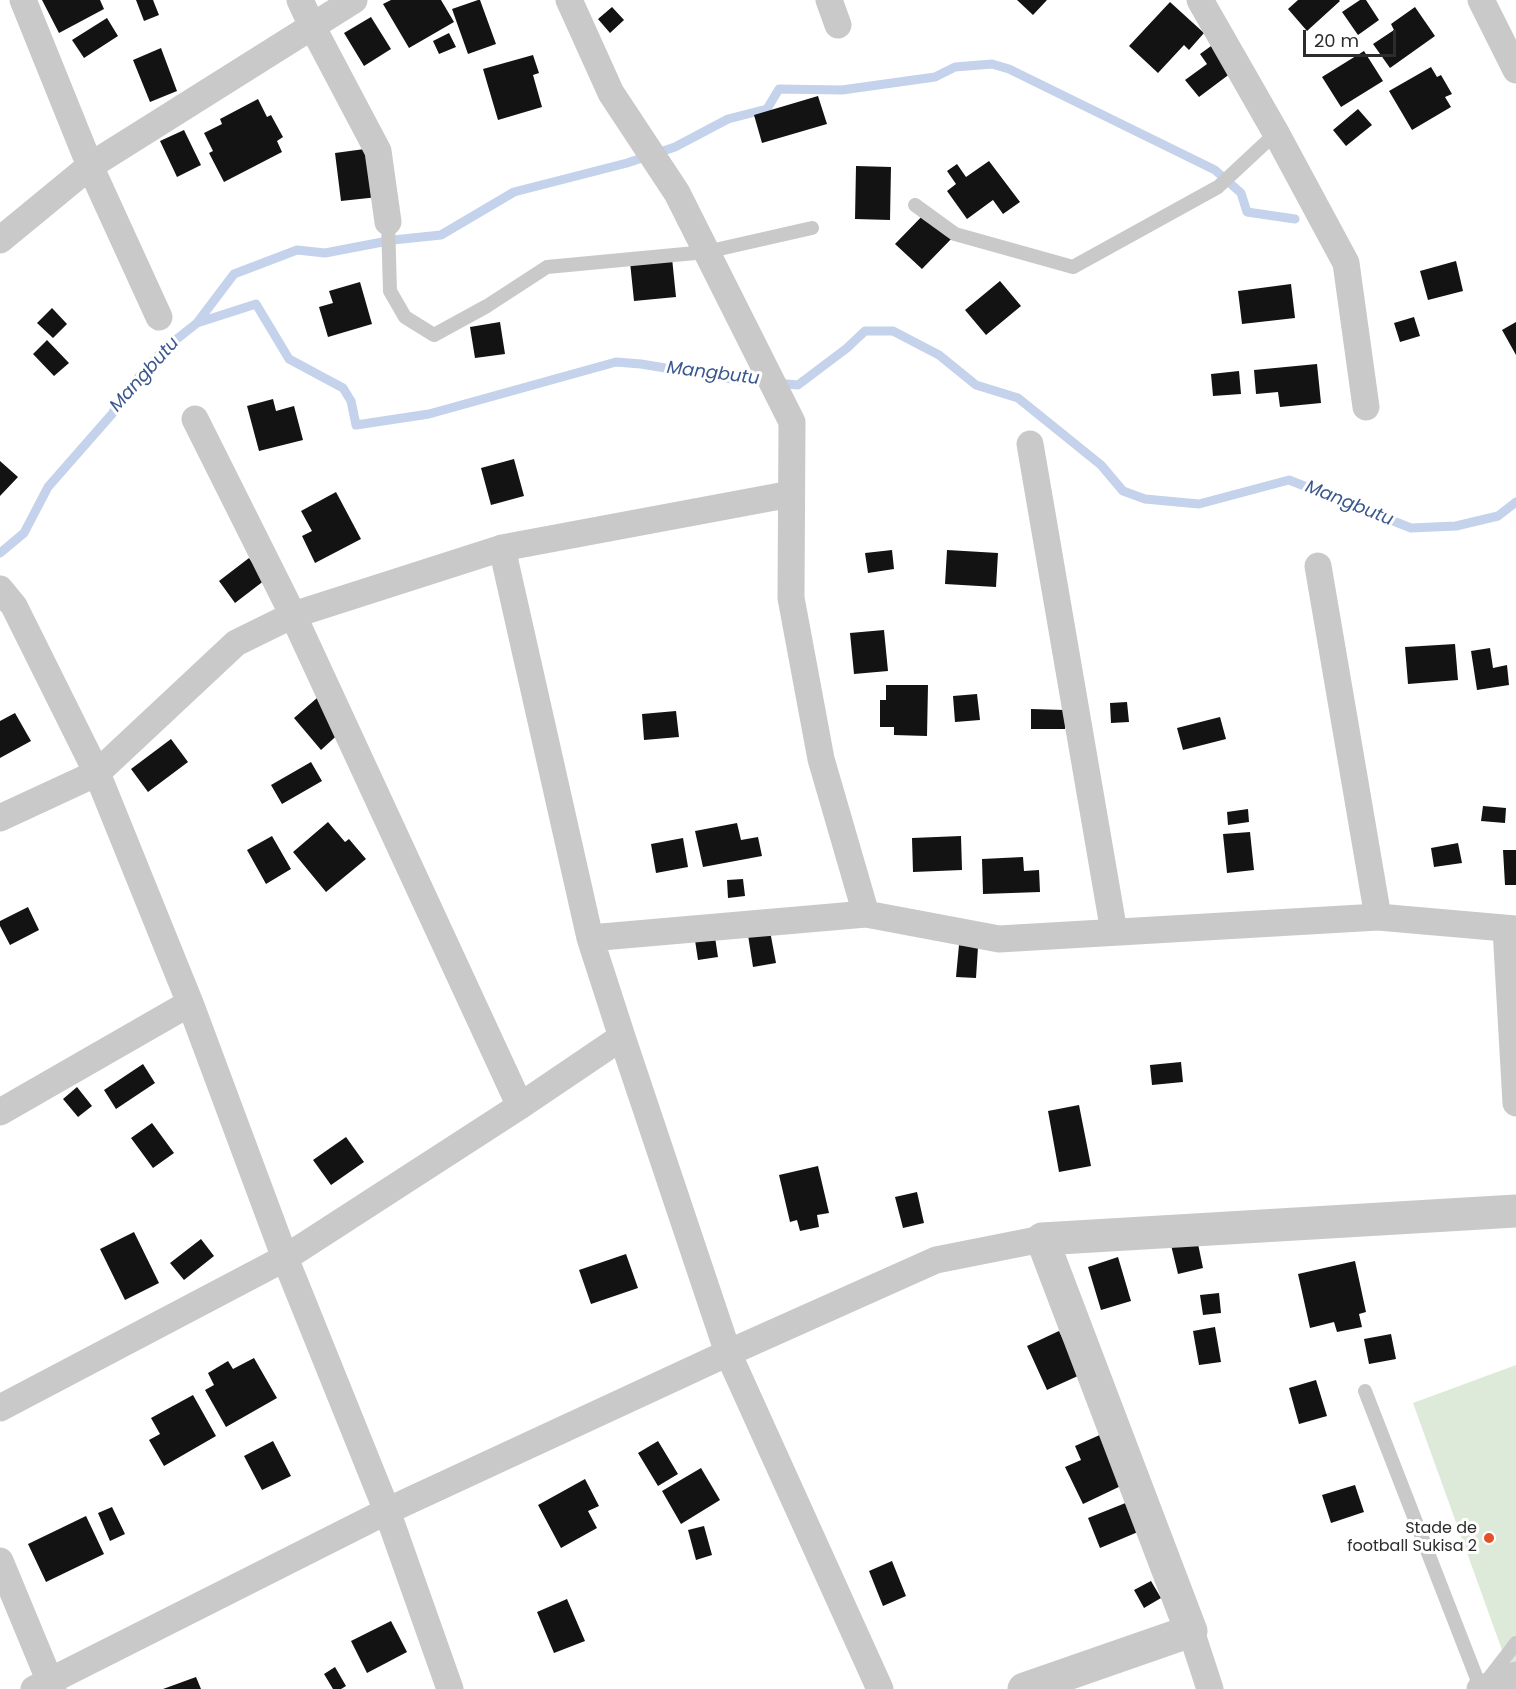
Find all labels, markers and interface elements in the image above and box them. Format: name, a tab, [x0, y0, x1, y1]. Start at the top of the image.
scale bar	[1306, 18, 1399, 56]
text: 20 m	[1314, 28, 1359, 53]
water label: Mangbutu	[106, 333, 184, 417]
water label: Mangbutu	[665, 358, 761, 390]
water label: Mangbutu	[1302, 477, 1396, 531]
place label: Stade de football Sukisa 2	[1347, 1519, 1477, 1557]
marker: Stade de football Sukisa 2	[1482, 1531, 1496, 1545]

